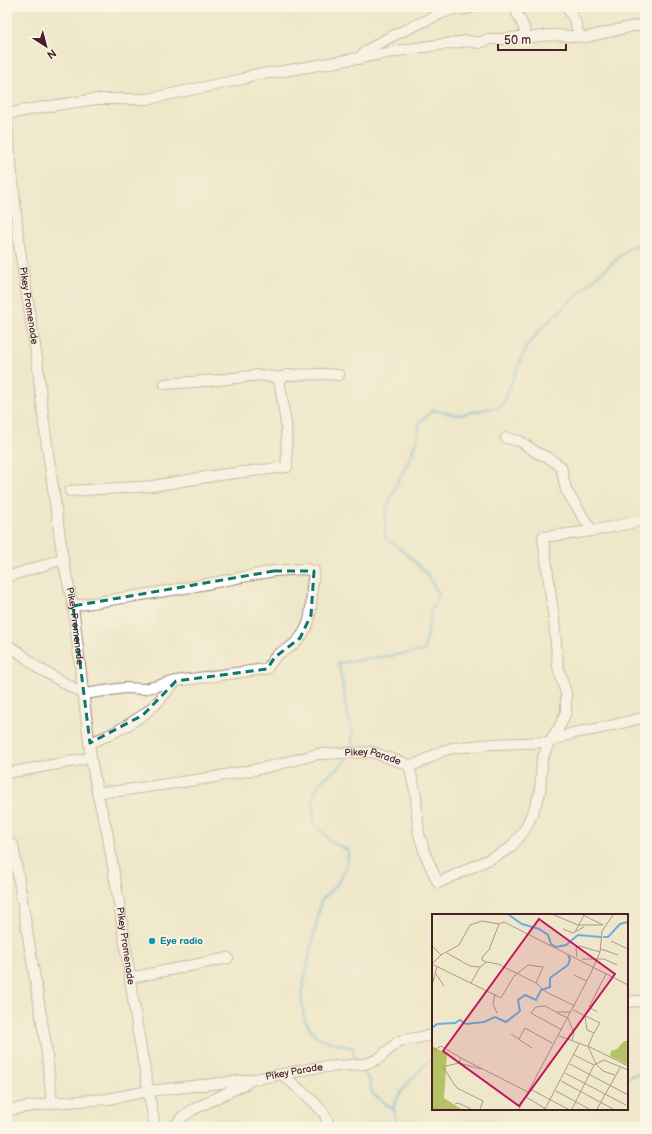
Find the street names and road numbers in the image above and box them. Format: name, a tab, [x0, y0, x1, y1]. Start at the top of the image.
street label: Pikey Promenade	[17, 266, 41, 345]
street label: Pikey Promenade	[63, 586, 86, 666]
street label: Pikey Parade	[344, 746, 403, 768]
street label: Pikey Promenade	[114, 906, 137, 986]
street label: Pikey Parade	[265, 1061, 323, 1083]

